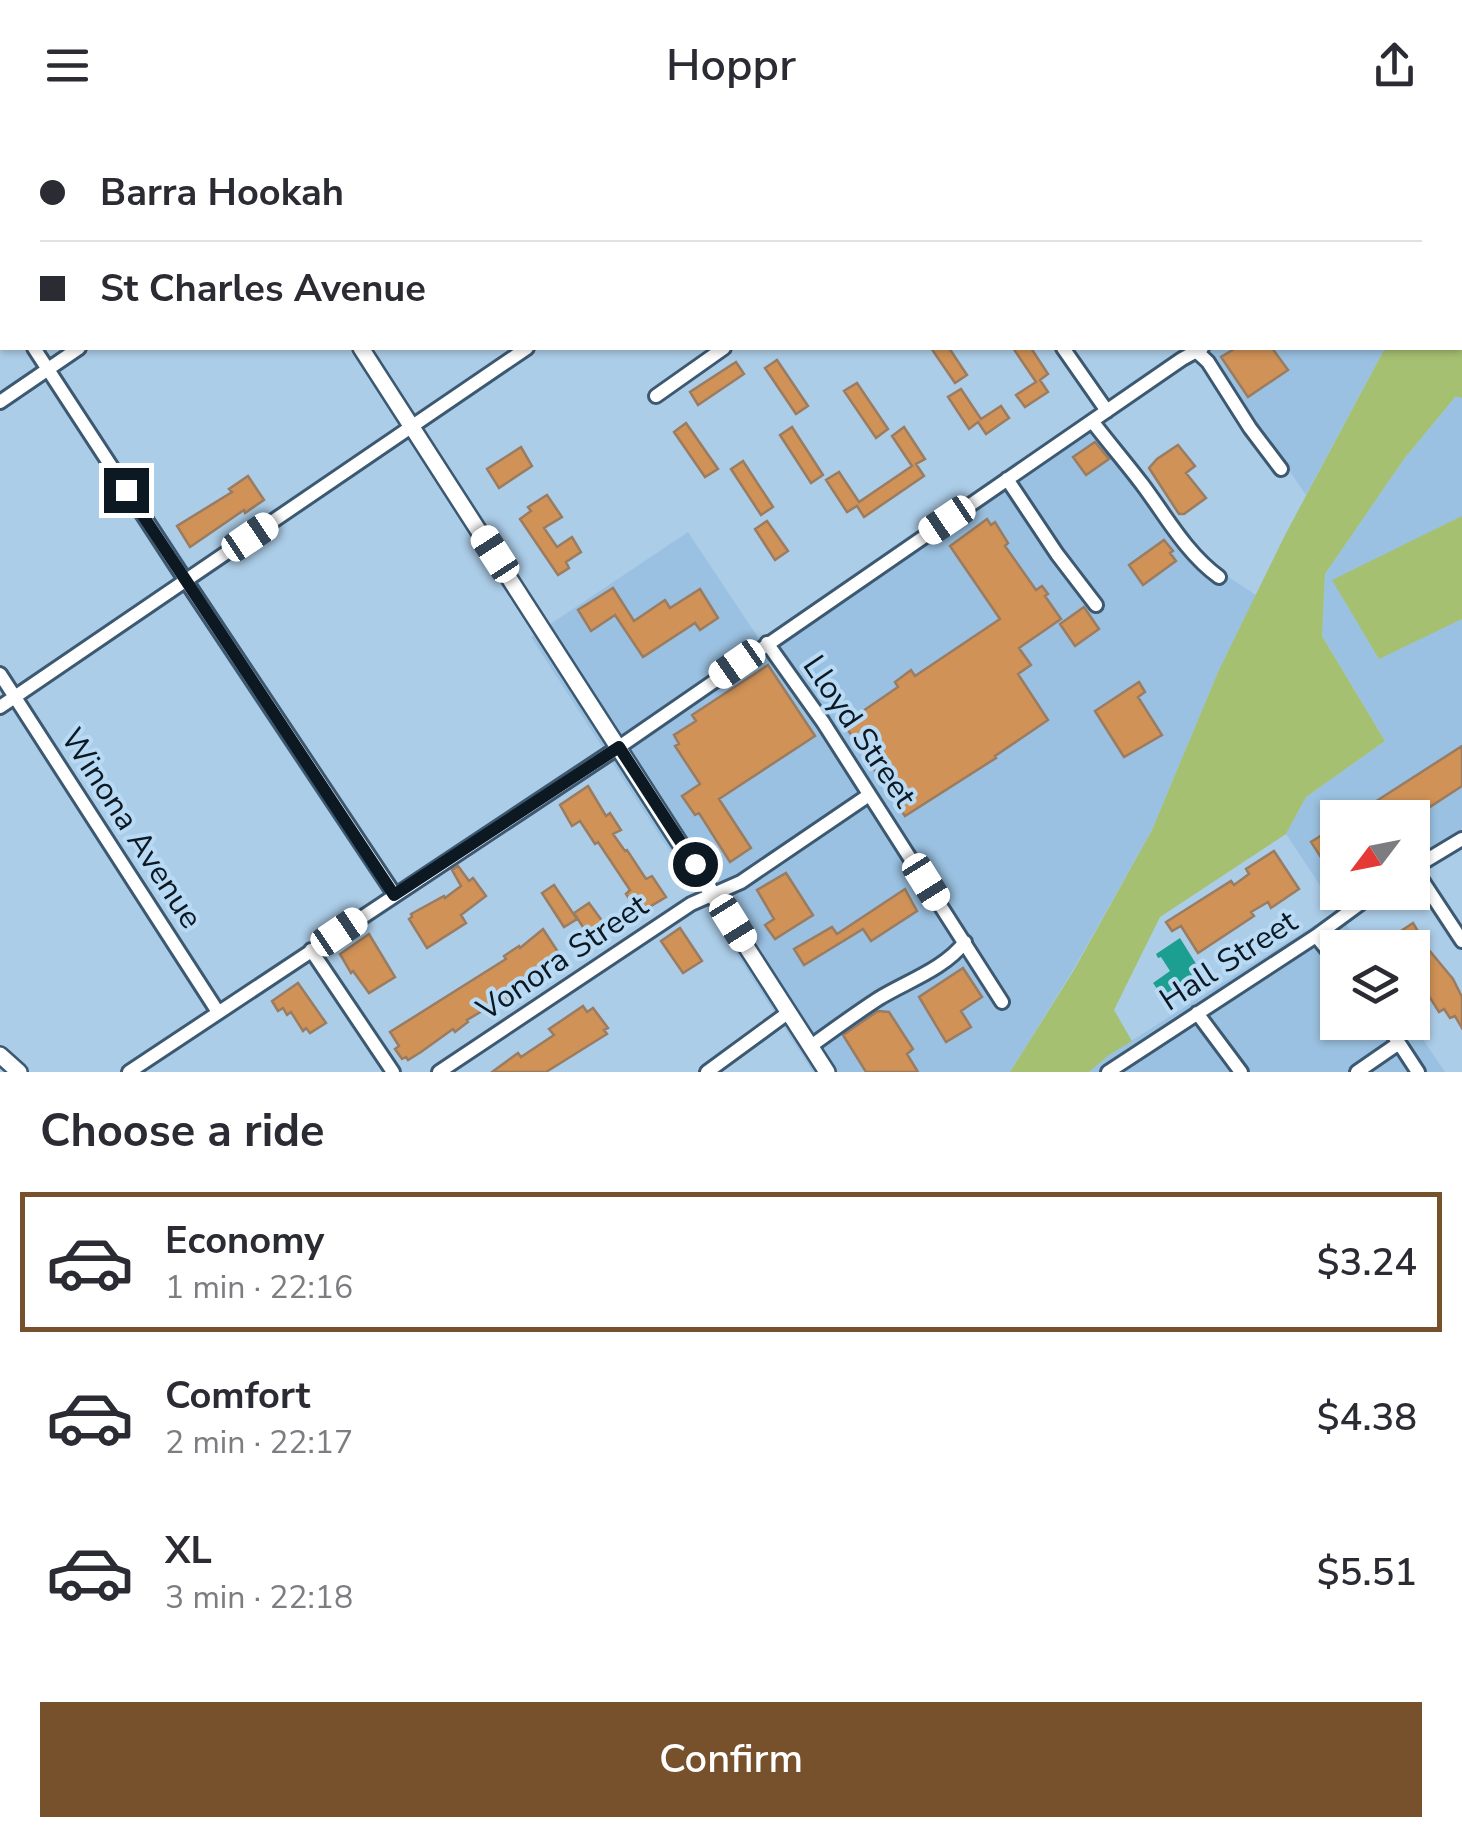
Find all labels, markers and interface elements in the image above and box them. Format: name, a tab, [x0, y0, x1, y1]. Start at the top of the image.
text: Hoppr	[666, 35, 796, 96]
icon: menu	[40, 38, 95, 93]
icon: share	[1367, 38, 1422, 93]
text: Barra Hookah	[100, 167, 344, 218]
text: St Charles Avenue	[100, 263, 426, 314]
route end	[104, 468, 149, 513]
car	[914, 491, 980, 549]
car	[217, 508, 283, 566]
car	[466, 521, 524, 587]
car	[704, 635, 770, 693]
street label: Lloyd Street	[793, 647, 927, 816]
street label: Winona Avenue	[51, 720, 212, 937]
north arrow	[1320, 800, 1430, 910]
map controls	[1320, 800, 1430, 1040]
route start	[673, 842, 718, 887]
car	[897, 849, 955, 915]
street label: Vonora Street	[467, 884, 657, 1031]
car	[704, 890, 762, 956]
street label: Hall Street	[1151, 900, 1306, 1021]
car	[306, 903, 372, 961]
button: layers	[1320, 930, 1430, 1040]
text: Choose a ride	[40, 1101, 325, 1162]
text: Economy	[165, 1215, 324, 1266]
icon: car	[45, 1217, 135, 1307]
text: $3.24	[1317, 1237, 1417, 1288]
text: 1 min · 22:16	[165, 1266, 353, 1309]
text: Comfort	[165, 1370, 310, 1421]
icon: car	[45, 1372, 135, 1462]
text: $4.38	[1317, 1392, 1417, 1443]
text: 2 min · 22:17	[165, 1421, 353, 1464]
text: XL	[165, 1525, 212, 1576]
icon: car	[45, 1527, 135, 1617]
text: $5.51	[1317, 1547, 1417, 1598]
text: 3 min · 22:18	[165, 1576, 353, 1619]
button: Confirm	[40, 1702, 1422, 1817]

